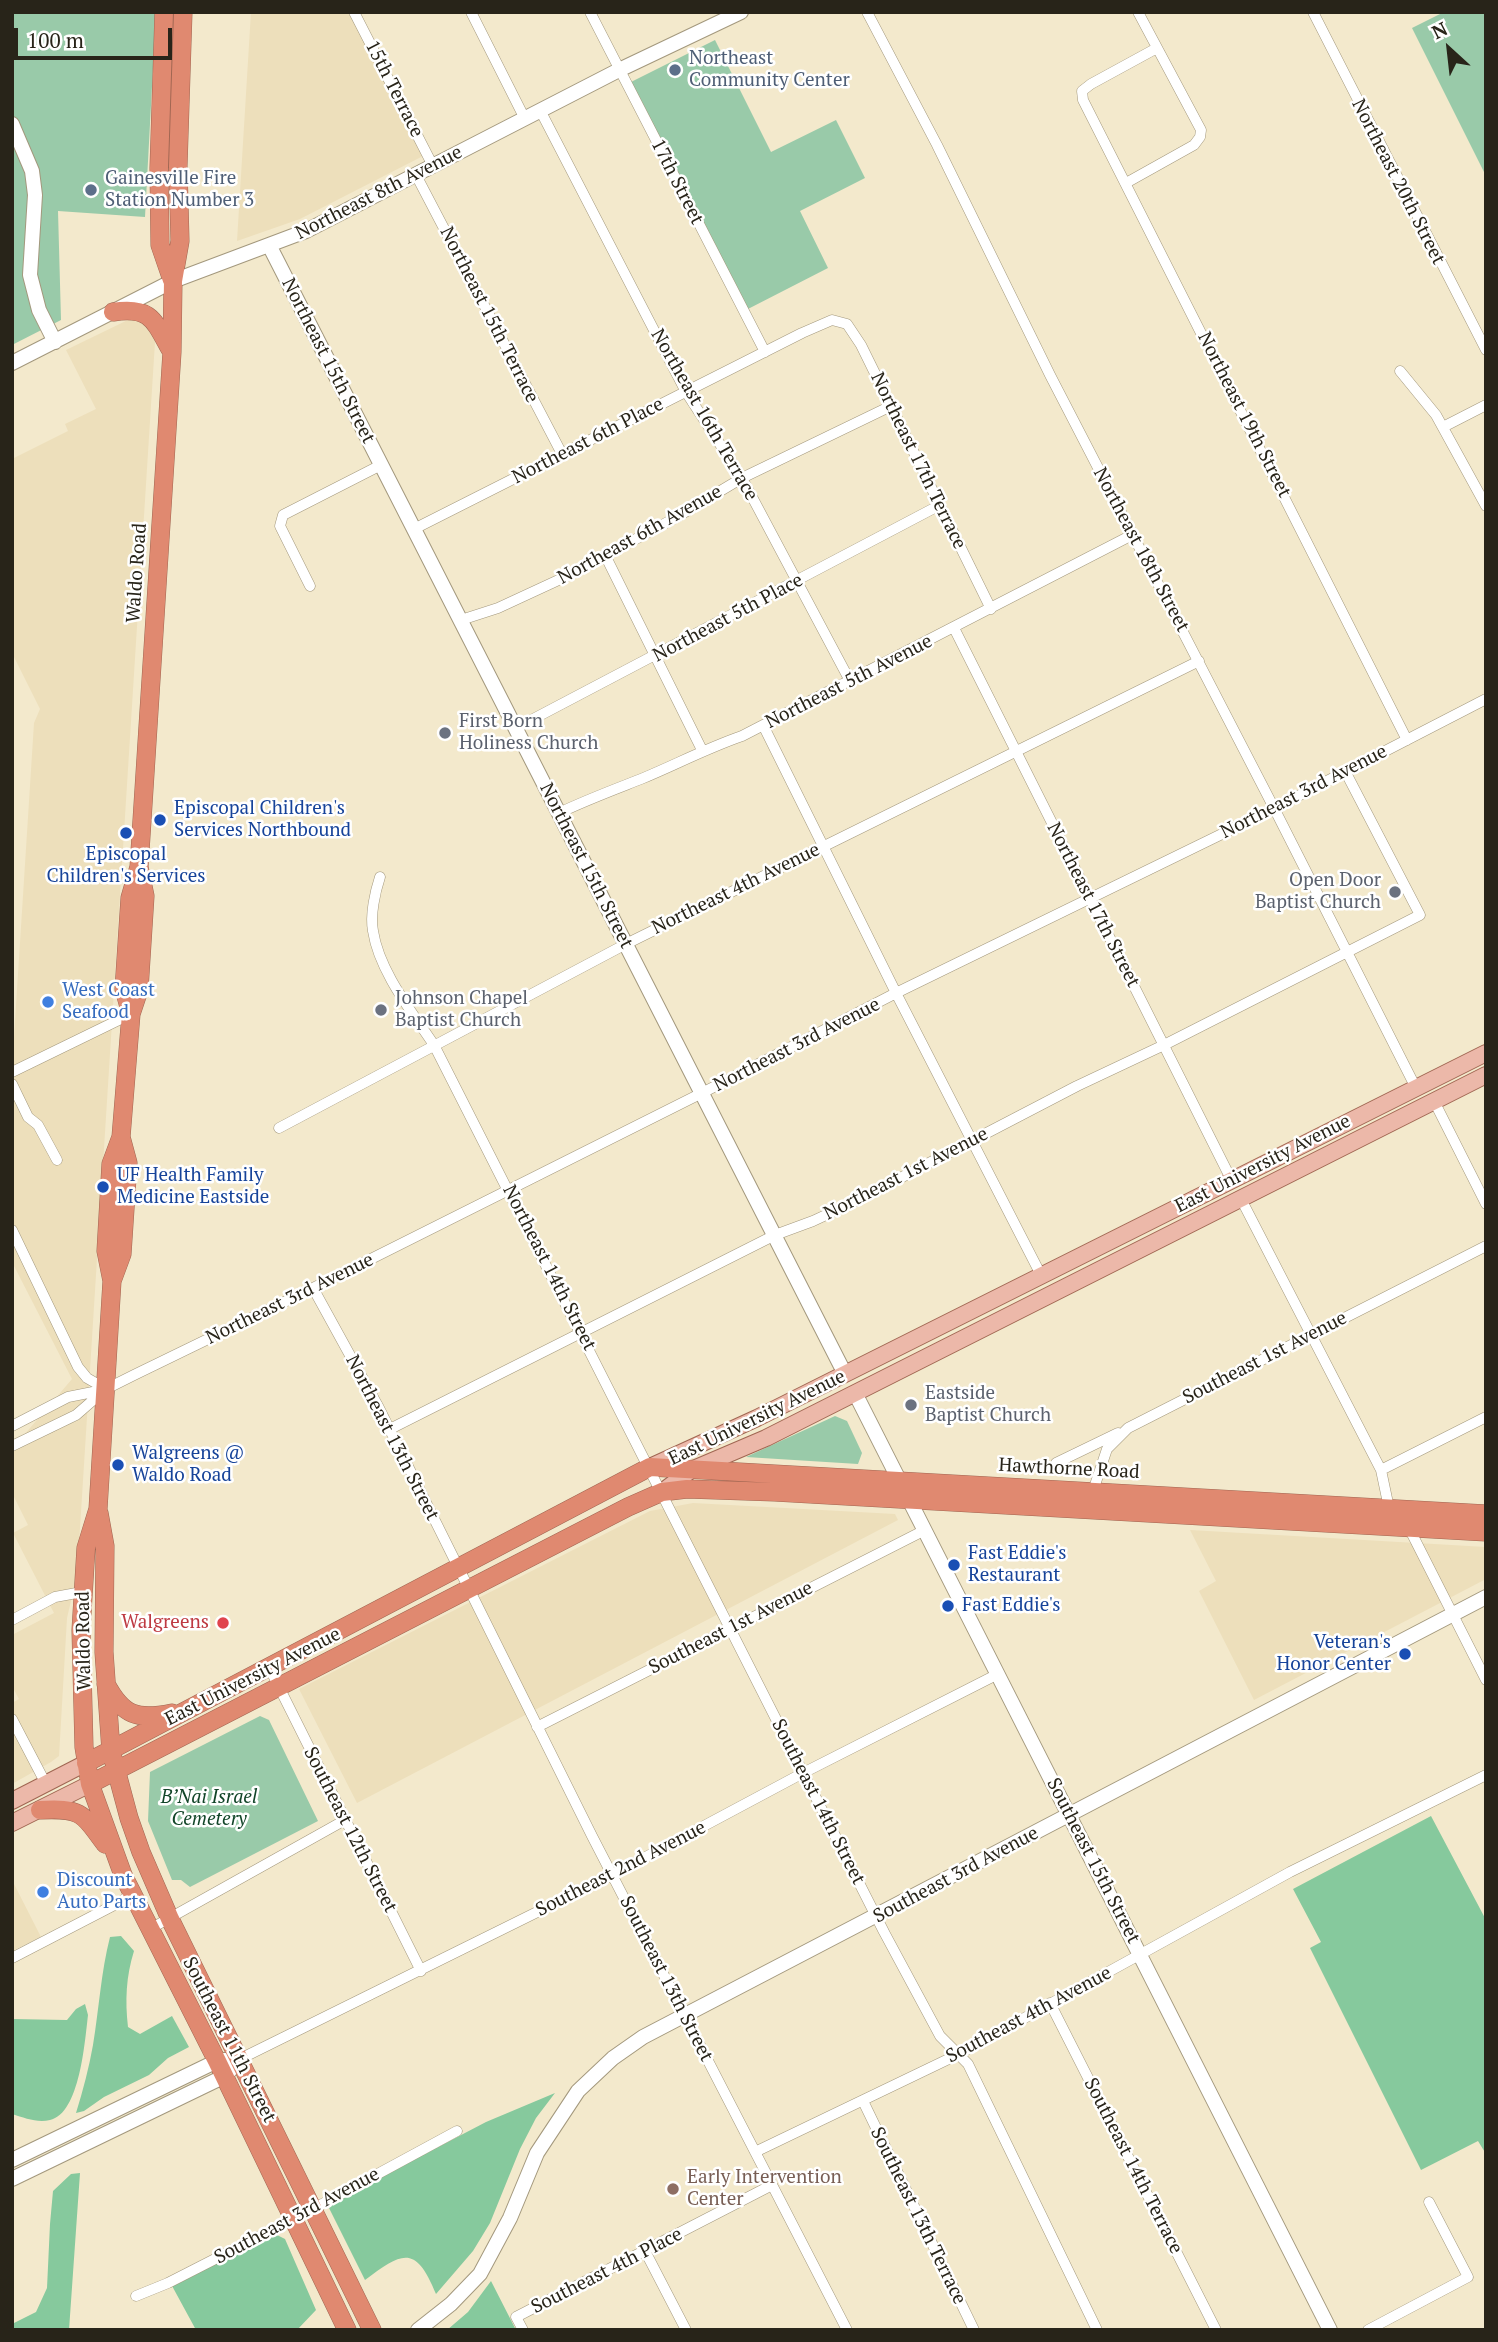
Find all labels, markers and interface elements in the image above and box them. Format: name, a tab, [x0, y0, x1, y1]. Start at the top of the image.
scale bar	[18, 14, 175, 58]
north arrow	[1414, 14, 1484, 84]
text: N	[1427, 15, 1451, 44]
text: 100 m	[27, 26, 84, 54]
street label: 15th Terrace	[360, 37, 428, 141]
place label: Northeast Community Center	[689, 48, 850, 92]
marker: Northeast Community Center	[667, 62, 683, 78]
street label: Northeast 20th Street	[1346, 95, 1450, 269]
street label: 17th Street	[646, 135, 708, 229]
street label: Northeast 8th Avenue	[292, 141, 466, 245]
place label: Gainesville Fire Station Number 3	[105, 168, 254, 212]
marker: Gainesville Fire Station Number 3	[83, 182, 99, 198]
street label: Northeast 15th Terrace	[435, 223, 543, 407]
street label: Northeast 15th Street	[276, 274, 380, 448]
street label: Northeast 16th Terrace	[646, 325, 762, 505]
street label: Northeast 19th Street	[1192, 328, 1296, 502]
street label: Northeast 17th Terrace	[865, 369, 971, 553]
street label: Northeast 6th Place	[509, 393, 667, 489]
street label: Northeast 18th Street	[1088, 464, 1194, 636]
street label: Northeast 6th Avenue	[554, 480, 726, 590]
street label: Waldo Road	[122, 522, 152, 624]
street label: Northeast 5th Place	[649, 569, 807, 667]
street label: Northeast 5th Avenue	[762, 630, 936, 734]
place label: First Born Holiness Church	[459, 711, 598, 755]
marker: First Born Holiness Church	[437, 725, 453, 741]
street label: Northeast 3rd Avenue	[1217, 740, 1391, 844]
street label: Northeast 15th Street	[534, 779, 638, 953]
place label: Episcopal Children's Services Northbound	[174, 798, 351, 842]
marker: Episcopal Children's Services Northbound	[152, 812, 168, 828]
street label: Northeast 17th Street	[1042, 819, 1144, 991]
marker: Episcopal Children's Services	[118, 825, 134, 841]
street label: Northeast 4th Avenue	[648, 838, 824, 940]
place label: Episcopal Children's Services	[46, 844, 206, 888]
place label: Open Door Baptist Church	[1255, 870, 1381, 914]
marker: Open Door Baptist Church	[1387, 884, 1403, 900]
place label: West Coast Seafood	[62, 980, 155, 1024]
place label: Johnson Chapel Baptist Church	[395, 988, 528, 1032]
street label: Northeast 3rd Avenue	[710, 993, 884, 1097]
marker: West Coast Seafood	[40, 994, 56, 1010]
marker: Johnson Chapel Baptist Church	[373, 1002, 389, 1018]
street label: East University Avenue	[1171, 1110, 1355, 1218]
street label: Northeast 1st Avenue	[820, 1123, 992, 1225]
place label: UF Health Family Medicine Eastside	[117, 1165, 269, 1209]
marker: UF Health Family Medicine Eastside	[95, 1179, 111, 1195]
street label: Northeast 14th Street	[497, 1181, 601, 1355]
street label: Northeast 3rd Avenue	[202, 1248, 378, 1350]
street label: Southeast 1st Avenue	[1179, 1307, 1351, 1409]
street label: Northeast 13th Street	[340, 1351, 444, 1525]
street label: East University Avenue	[665, 1365, 849, 1471]
place label: Eastside Baptist Church	[925, 1383, 1051, 1427]
marker: Eastside Baptist Church	[903, 1397, 919, 1413]
place label: Walgreens @ Waldo Road	[132, 1443, 245, 1487]
street label: Hawthorne Road	[998, 1454, 1140, 1484]
marker: Walgreens @ Waldo Road	[110, 1457, 126, 1473]
place label: Fast Eddie's Restaurant	[968, 1543, 1066, 1587]
marker: Fast Eddie's Restaurant	[946, 1557, 962, 1573]
street label: Southeast 1st Avenue	[645, 1577, 817, 1679]
street label: Waldo Road	[72, 1591, 96, 1691]
place label: Fast Eddie's	[962, 1595, 1060, 1617]
marker: Fast Eddie's	[940, 1598, 956, 1614]
place label: Walgreens	[121, 1612, 209, 1634]
marker: Walgreens	[215, 1615, 231, 1631]
street label: East University Avenue	[161, 1623, 345, 1731]
place label: Veteran's Honor Center	[1276, 1632, 1391, 1676]
marker: Veteran's Honor Center	[1397, 1646, 1413, 1662]
street label: Southeast 14th Street	[766, 1715, 870, 1889]
street label: Southeast 12th Street	[298, 1743, 402, 1917]
street label: Southeast 15th Street	[1041, 1774, 1145, 1948]
park label: B’Nai Israel Cemetery	[161, 1787, 257, 1831]
street label: Southeast 2nd Avenue	[532, 1816, 710, 1922]
street label: Southeast 3rd Avenue	[870, 1822, 1042, 1928]
place label: Discount Auto Parts	[57, 1870, 147, 1914]
marker: Discount Auto Parts	[35, 1884, 51, 1900]
street label: Southeast 13th Street	[614, 1892, 718, 2066]
street label: Southeast 11th Street	[177, 1953, 281, 2127]
street label: Southeast 4th Avenue	[942, 1962, 1116, 2068]
street label: Southeast 14th Terrace	[1079, 2074, 1187, 2258]
street label: Southeast 13th Terrace	[865, 2124, 971, 2308]
street label: Southeast 3rd Avenue	[211, 2163, 383, 2269]
place label: Early Intervention Center	[687, 2167, 842, 2211]
marker: Early Intervention Center	[665, 2181, 681, 2197]
street label: Southeast 4th Place	[528, 2223, 686, 2319]

